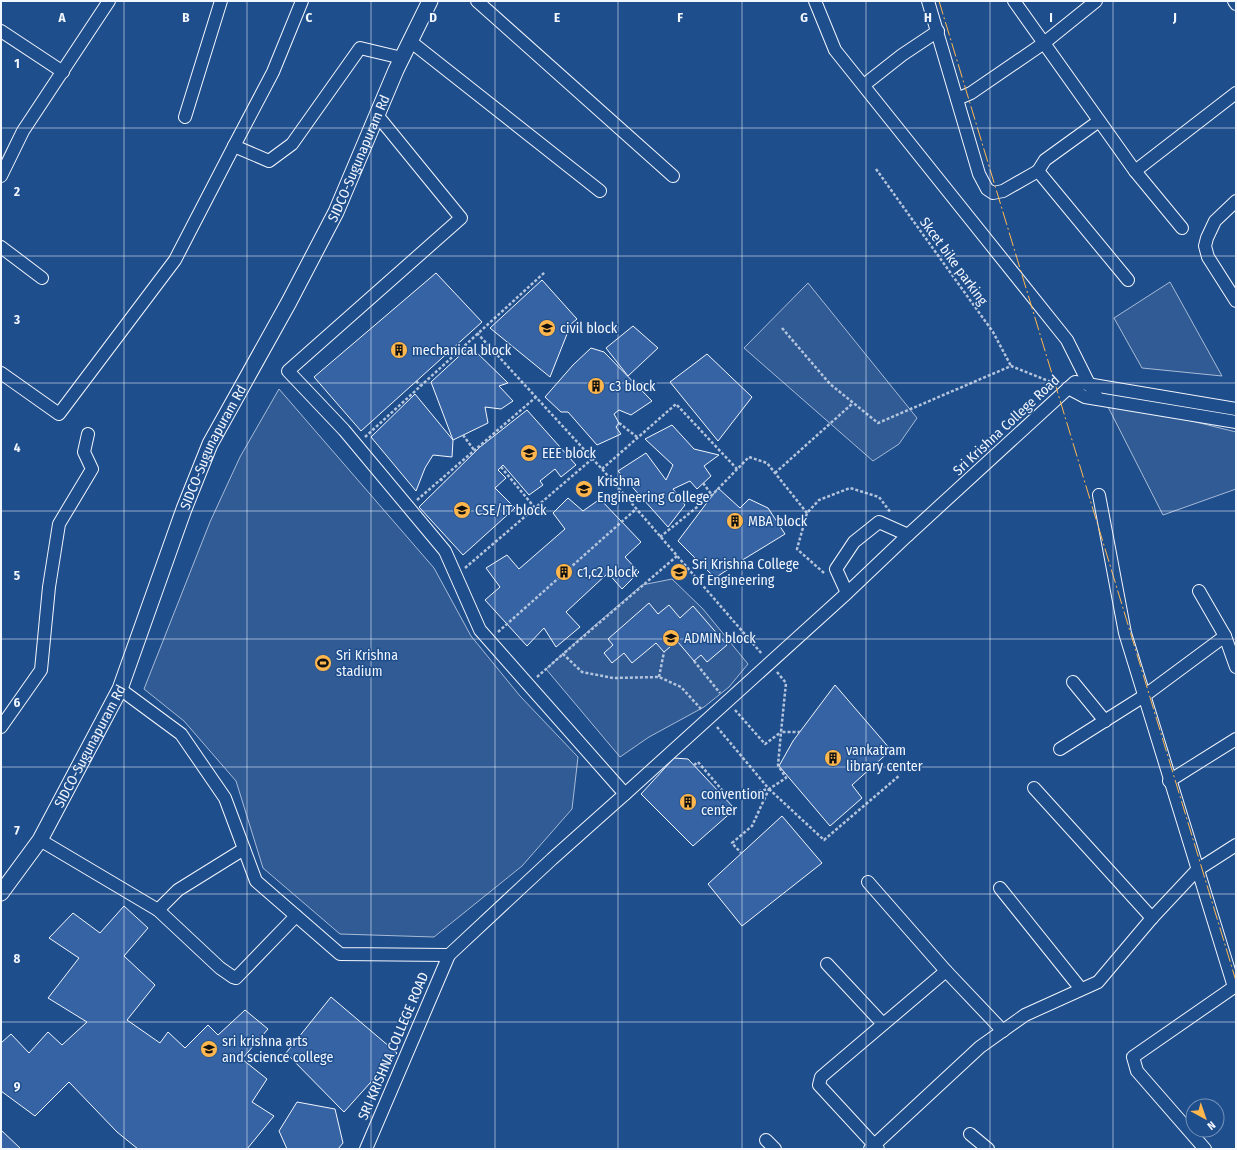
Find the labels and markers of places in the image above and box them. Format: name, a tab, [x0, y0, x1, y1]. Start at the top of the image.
school or university icon: civil block	[537, 318, 557, 338]
place label: civil block	[560, 320, 618, 337]
building icon: mechanical block	[389, 340, 409, 360]
place label: mechanical block	[412, 342, 512, 359]
building icon: c3 block	[586, 376, 606, 396]
place label: c3 block	[609, 378, 656, 395]
school or university icon: EEE block	[519, 443, 539, 463]
place label: EEE block	[542, 445, 596, 462]
place label: Krishna Engineering College	[597, 473, 710, 506]
school or university icon: Krishna Engineering College	[574, 479, 594, 499]
school or university icon: CSE/IT block	[452, 500, 472, 520]
place label: CSE/IT block	[475, 502, 547, 519]
building icon: MBA block	[725, 511, 745, 531]
place label: MBA block	[748, 513, 808, 530]
place label: Sri Krishna College of Engineering	[692, 556, 799, 589]
building icon: c1,c2 block	[554, 562, 574, 582]
school or university icon: Sri Krishna College of Engineering	[669, 562, 689, 582]
place label: c1,c2 block	[577, 564, 638, 581]
school or university icon: ADMIN block	[661, 628, 681, 648]
place label: ADMIN block	[684, 630, 756, 647]
place label: Sri Krishna stadium	[336, 647, 398, 680]
sports icon: Sri Krishna stadium	[313, 653, 333, 673]
place label: vankatram library center	[846, 742, 923, 775]
building icon: vankatram library center	[823, 748, 843, 768]
place label: convention center	[701, 786, 765, 819]
building icon: convention center	[678, 792, 698, 812]
place label: sri krishna arts and science college	[222, 1033, 333, 1066]
school or university icon: sri krishna arts and science college	[199, 1039, 219, 1059]

